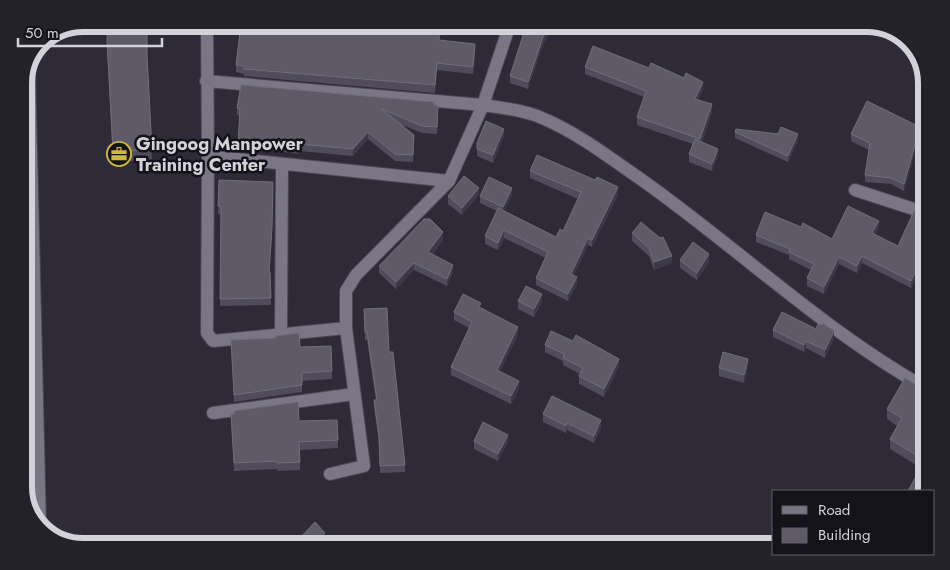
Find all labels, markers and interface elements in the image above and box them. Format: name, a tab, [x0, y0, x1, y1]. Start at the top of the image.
scale bar	[18, 15, 161, 47]
text: 50 m	[25, 22, 59, 44]
place label: Gingoog Manpower Training Center	[136, 131, 304, 178]
office icon: Gingoog Manpower Training Center	[106, 141, 132, 167]
legend	[772, 490, 935, 555]
text: Road	[818, 499, 850, 521]
text: Building	[818, 524, 870, 546]

